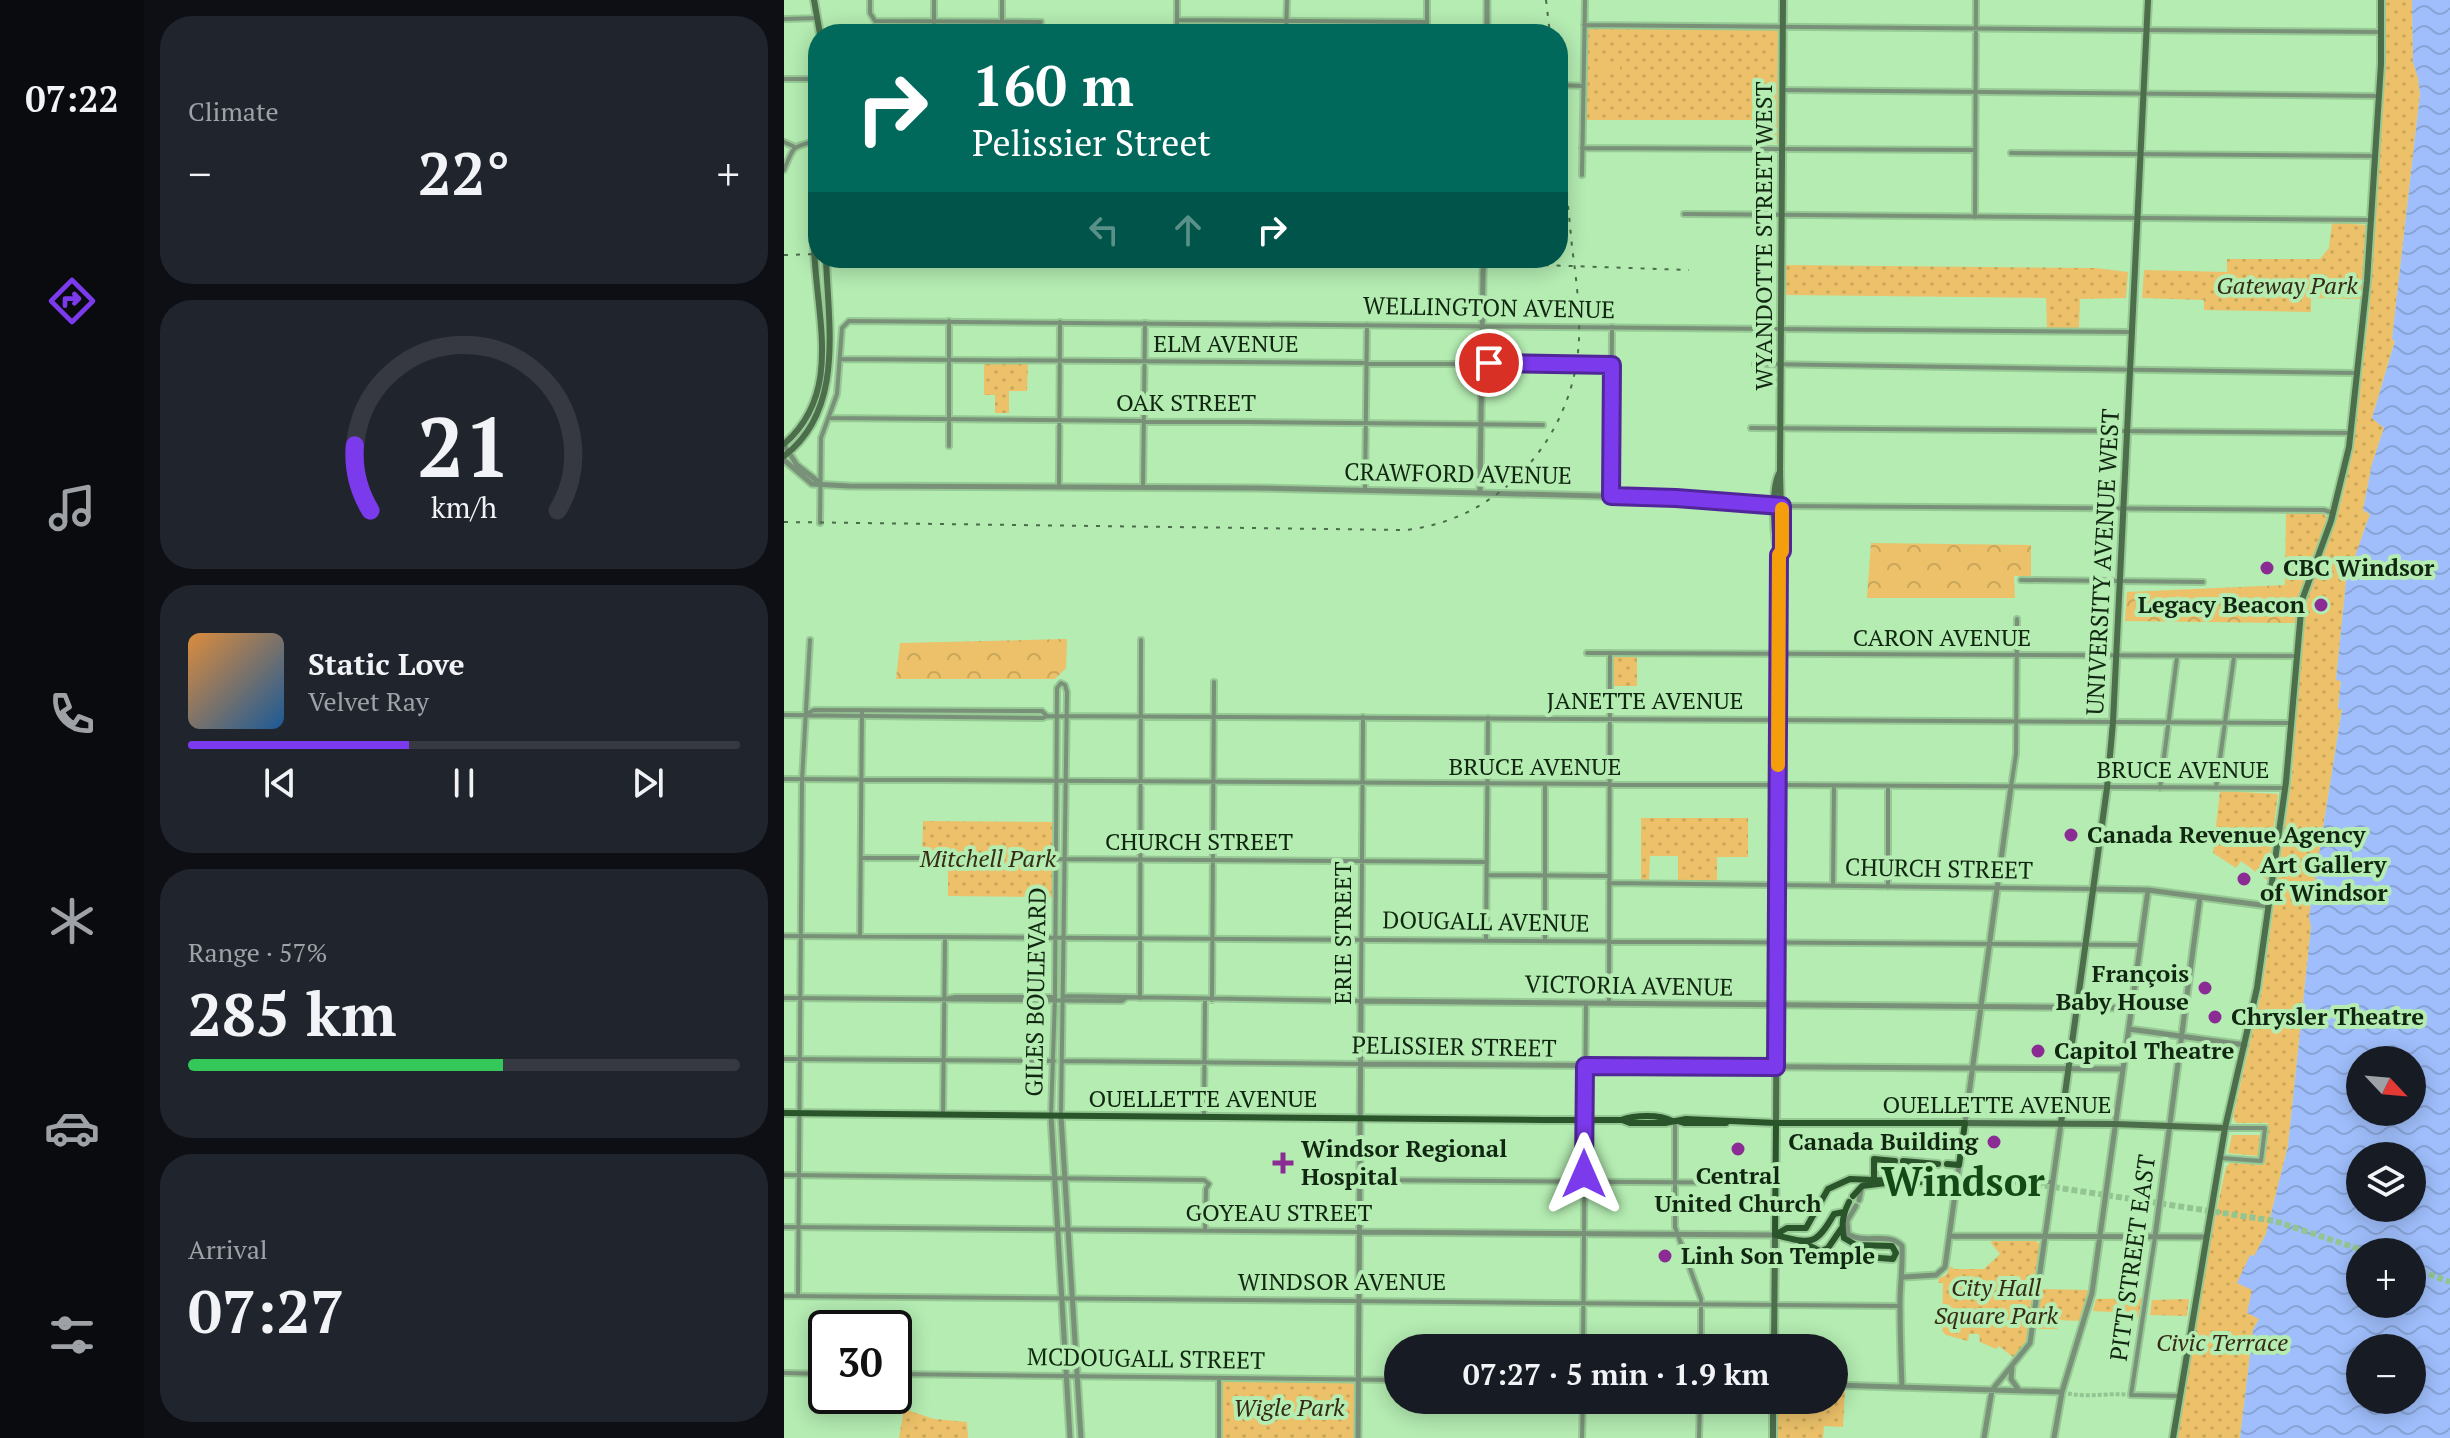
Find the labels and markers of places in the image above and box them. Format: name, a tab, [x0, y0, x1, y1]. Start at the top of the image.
pin	[1455, 329, 1523, 397]
place label: CBC Windsor	[2283, 551, 2435, 583]
marker: CBC Windsor	[2258, 559, 2276, 577]
place label: Legacy Beacon	[2138, 588, 2306, 620]
marker: Legacy Beacon	[2312, 596, 2330, 614]
place label: Canada Revenue Agency	[2087, 818, 2367, 850]
marker: Canada Revenue Agency	[2062, 826, 2080, 844]
place label: Art Gallery of Windsor	[2260, 848, 2388, 908]
marker: Art Gallery of Windsor	[2235, 870, 2253, 888]
place label: François Baby House	[2056, 957, 2189, 1017]
marker: François Baby House	[2196, 979, 2214, 997]
place label: Chrysler Theatre	[2231, 1000, 2424, 1032]
marker: Chrysler Theatre	[2206, 1008, 2224, 1026]
place label: Capitol Theatre	[2054, 1034, 2234, 1066]
marker: Capitol Theatre	[2029, 1042, 2047, 1060]
place label: Canada Building	[1788, 1125, 1978, 1157]
place label: Windsor Regional Hospital	[1301, 1132, 1507, 1192]
marker: Canada Building	[1985, 1133, 2003, 1151]
marker: Central United Church	[1729, 1140, 1747, 1158]
marker: Windsor Regional Hospital	[1272, 1152, 1294, 1174]
place label: Central United Church	[1654, 1159, 1822, 1219]
place label: Linh Son Temple	[1681, 1239, 1875, 1271]
marker: Linh Son Temple	[1656, 1247, 1674, 1265]

